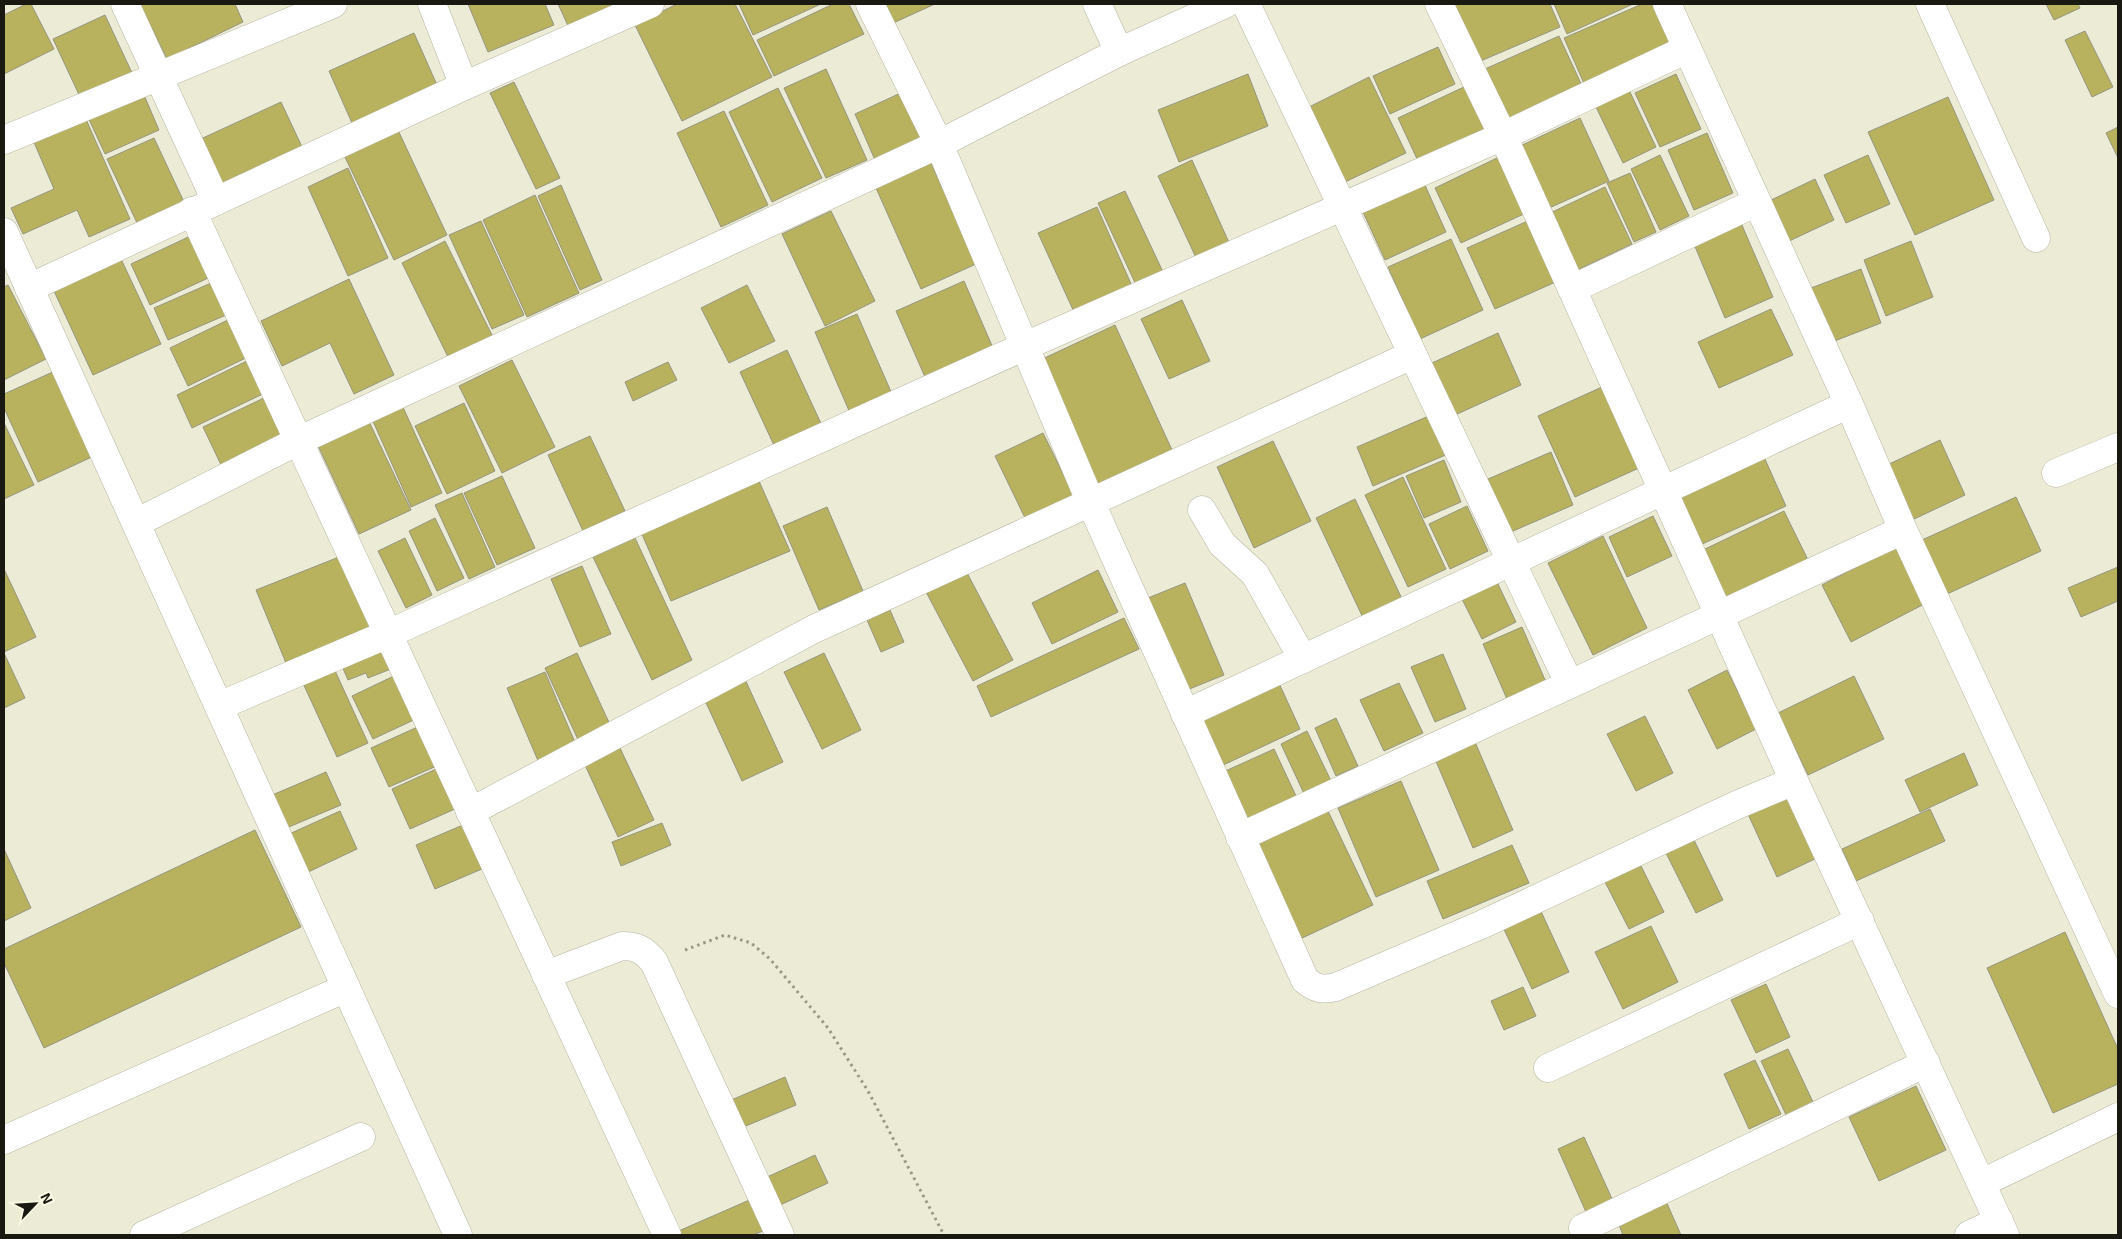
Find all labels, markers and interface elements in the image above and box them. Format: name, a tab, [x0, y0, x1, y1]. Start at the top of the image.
north arrow	[10, 1179, 60, 1229]
text: N	[37, 1190, 57, 1206]

